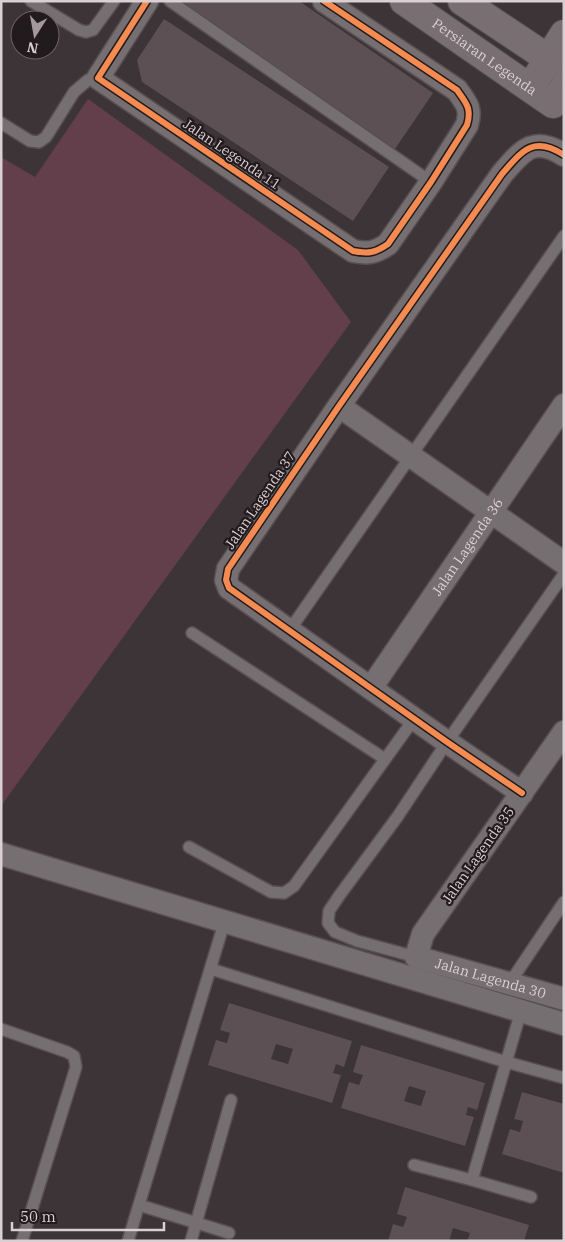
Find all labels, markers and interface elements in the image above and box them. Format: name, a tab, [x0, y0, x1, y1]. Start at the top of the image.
north arrow	[10, 10, 60, 60]
street label: Persiaran Legenda	[429, 14, 541, 99]
text: N	[25, 38, 40, 58]
street label: Jalan Legenda 11	[180, 115, 284, 193]
street label: Jalan Lagenda 37	[221, 448, 299, 552]
street label: Jalan Lagenda 36	[428, 494, 507, 599]
street label: Jalan Lagenda 35	[438, 803, 518, 907]
street label: Jalan Lagenda 30	[433, 954, 548, 1002]
scale bar	[12, 1200, 165, 1232]
text: 50 m	[20, 1207, 56, 1226]

